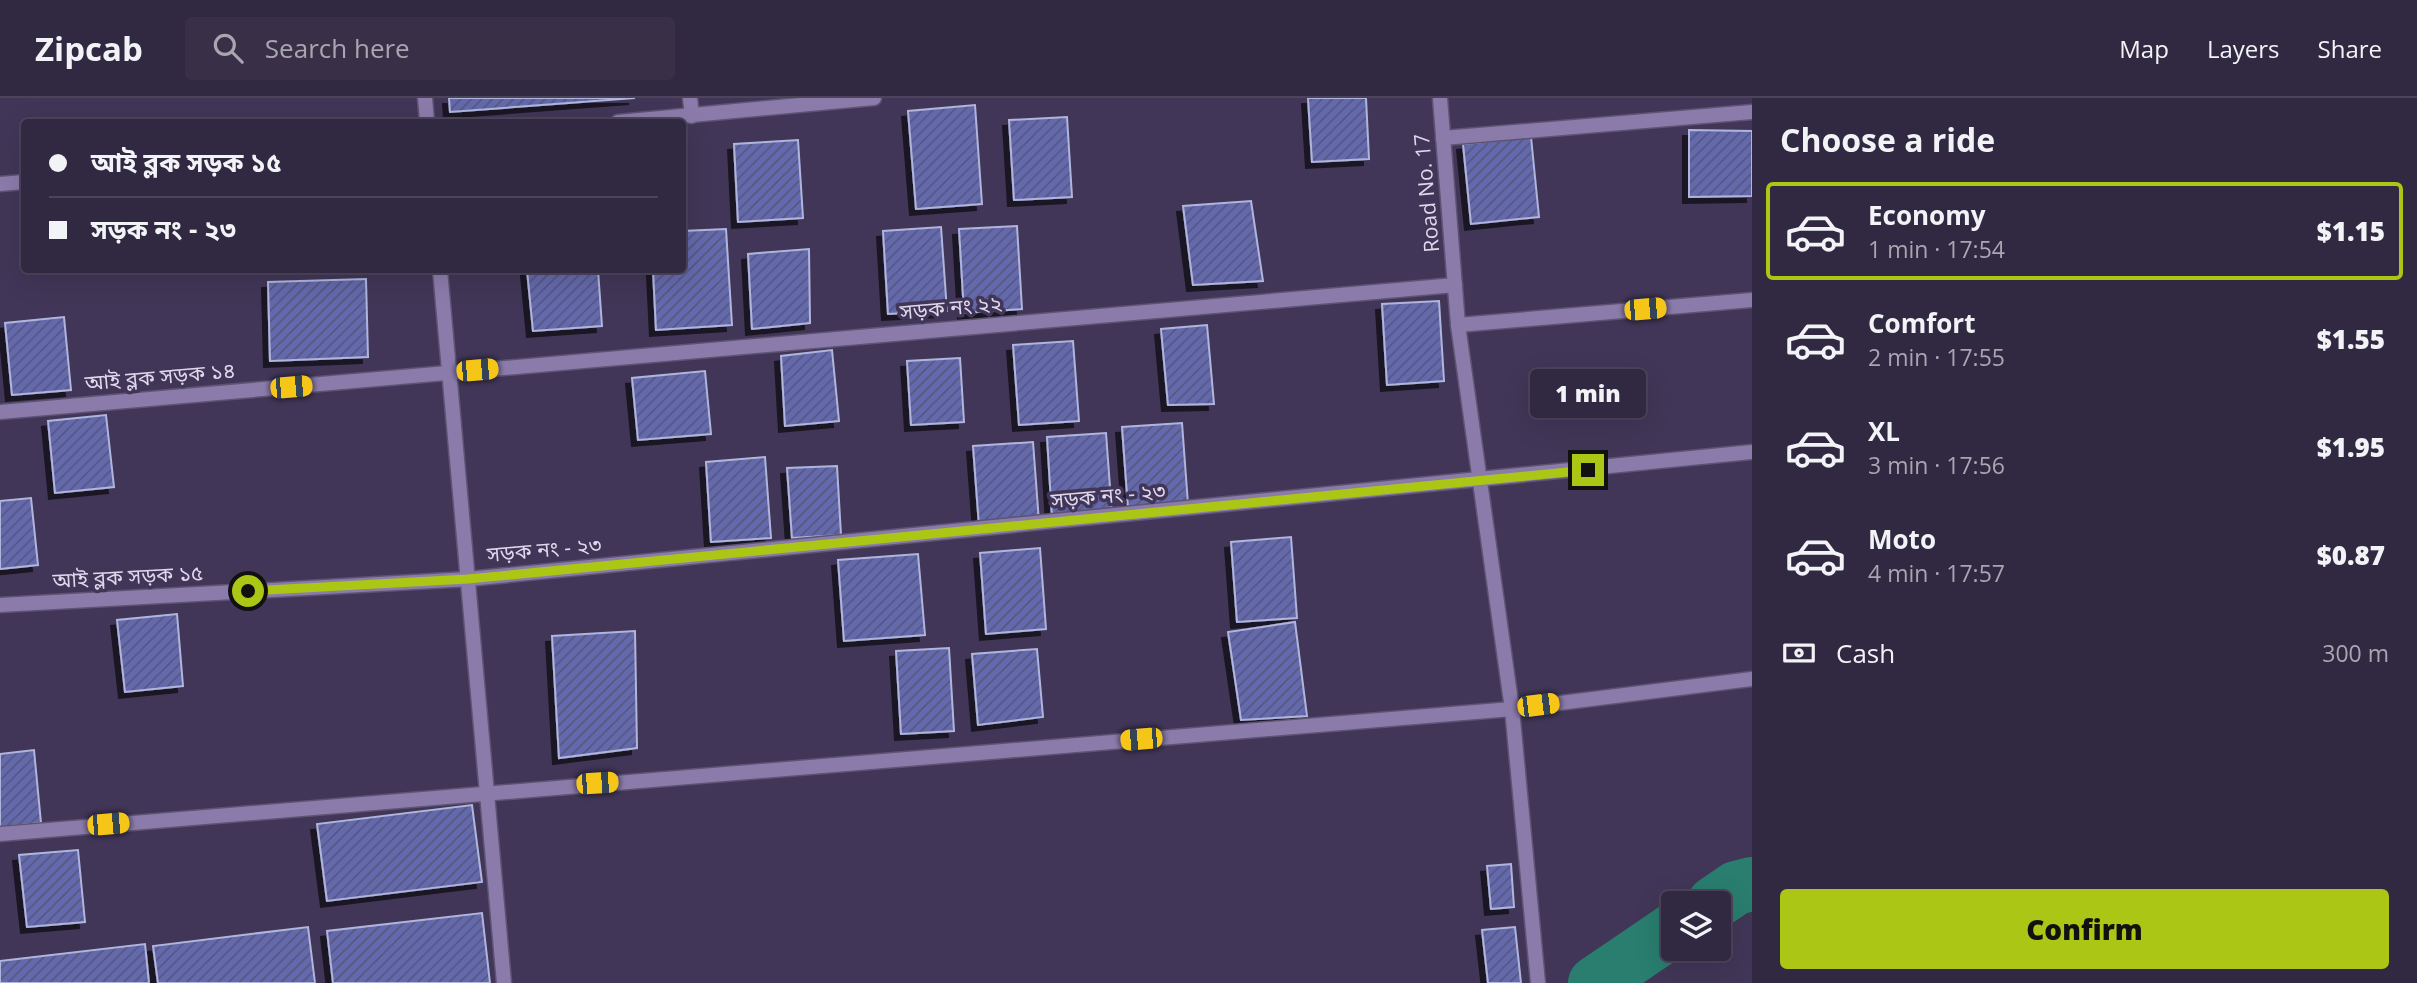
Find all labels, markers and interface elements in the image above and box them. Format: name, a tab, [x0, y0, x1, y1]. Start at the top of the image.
search box	[185, 17, 675, 80]
text: Zipcab	[35, 26, 143, 71]
icon: search	[209, 29, 247, 67]
text: Search here	[265, 30, 410, 66]
text: Map	[2119, 32, 2169, 65]
text: Layers	[2207, 32, 2280, 65]
text: Share	[2318, 32, 2382, 65]
text: Choose a ride	[1780, 118, 1995, 161]
street label: Road No. 17	[1407, 133, 1445, 254]
text: আই ব্লক সড়ক ১৫	[91, 144, 282, 180]
text: Economy	[1868, 197, 1986, 233]
icon: car	[1784, 200, 1847, 263]
text: সড়ক নং - ২৩	[91, 211, 236, 247]
text: $1.15	[2317, 213, 2385, 249]
text: 1 min · 17:54	[1868, 233, 2005, 265]
street label: সড়ক নং ২২	[898, 289, 1004, 326]
car	[1624, 297, 1667, 321]
text: Comfort	[1868, 305, 1975, 341]
icon: car	[1784, 308, 1847, 371]
text: $1.55	[2317, 321, 2385, 357]
text: 2 min · 17:55	[1868, 341, 2005, 373]
street label: আই ব্লক সড়ক ১৪	[82, 355, 236, 397]
car	[456, 358, 499, 382]
callout: 1 min	[1530, 368, 1646, 418]
car	[270, 375, 313, 399]
text: 1 min	[1555, 377, 1621, 409]
text: XL	[1868, 413, 1900, 449]
icon: car	[1784, 416, 1847, 479]
text: $1.95	[2317, 429, 2385, 465]
text: 3 min · 17:56	[1868, 449, 2005, 481]
route end	[1572, 454, 1604, 486]
street label: সড়ক নং - ২৩	[1049, 476, 1166, 514]
text: Moto	[1868, 521, 1936, 557]
icon: car	[1784, 524, 1847, 587]
street label: সড়ক নং - ২৩	[485, 530, 602, 568]
text: $0.87	[2317, 537, 2385, 573]
text: 4 min · 17:57	[1868, 557, 2005, 589]
street label: আই ব্লক সড়ক ১৫	[51, 558, 204, 594]
route start	[232, 575, 264, 607]
icon: cash	[1780, 634, 1818, 672]
text: Cash	[1836, 635, 1895, 671]
text: 300 m	[2322, 637, 2389, 669]
car	[1516, 692, 1561, 718]
car	[1120, 727, 1163, 751]
car	[576, 771, 619, 795]
car	[87, 812, 130, 836]
button: Confirm	[1780, 889, 2389, 969]
map controls	[1661, 891, 1731, 961]
button: layers	[1661, 891, 1731, 961]

